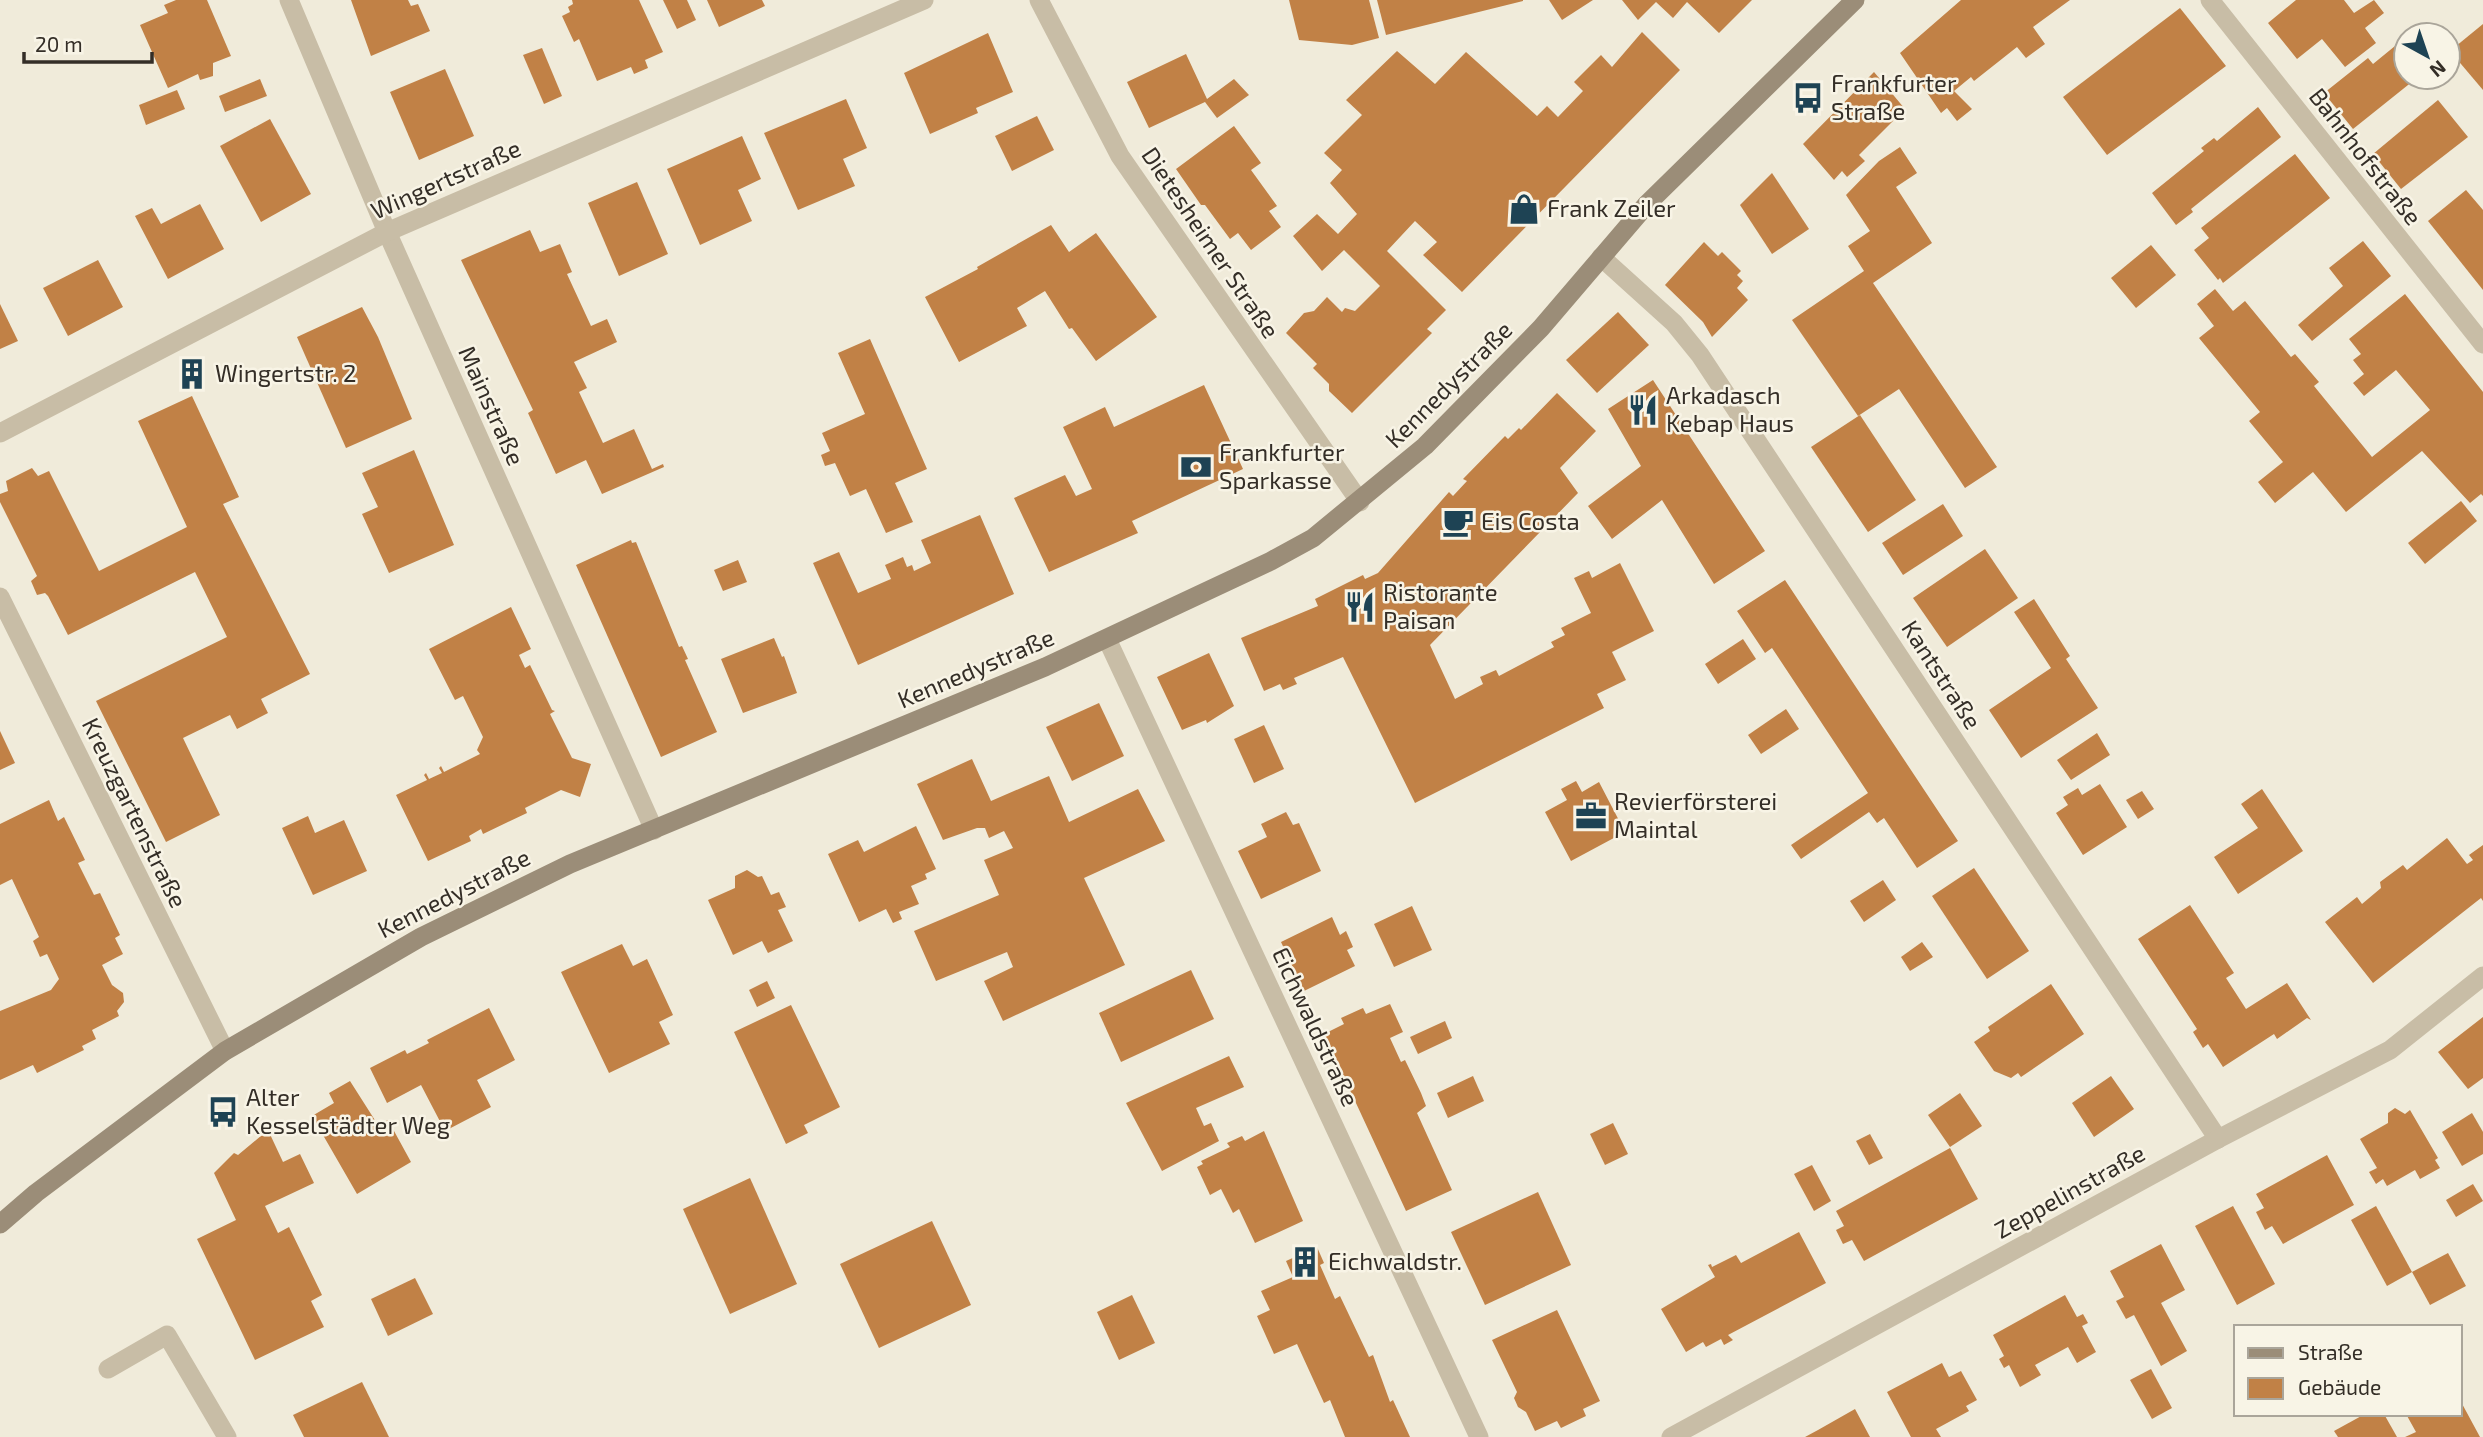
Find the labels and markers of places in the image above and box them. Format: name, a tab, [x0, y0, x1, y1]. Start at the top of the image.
place label: Frankfurter Straße	[1831, 68, 1957, 125]
bus stop icon: Frankfurter Straße	[1791, 81, 1825, 115]
shop icon: Frank Zeiler	[1507, 192, 1541, 226]
place label: Frank Zeiler	[1547, 193, 1676, 222]
building icon: Wingertstr. 2	[175, 357, 209, 391]
place label: Wingertstr. 2	[215, 358, 357, 387]
place label: Arkadasch Kebap Haus	[1666, 380, 1794, 437]
restaurant icon: Arkadasch Kebap Haus	[1626, 393, 1660, 427]
place label: Frankfurter Sparkasse	[1219, 437, 1345, 494]
bank icon: Frankfurter Sparkasse	[1179, 450, 1213, 484]
cafe icon: Eis Costa	[1441, 505, 1475, 539]
place label: Eis Costa	[1481, 506, 1580, 535]
place label: Ristorante Paisan	[1383, 577, 1498, 634]
restaurant icon: Ristorante Paisan	[1343, 590, 1377, 624]
place label: Revierförsterei Maintal	[1614, 786, 1777, 843]
office icon: Revierförsterei Maintal	[1574, 799, 1608, 833]
place label: Alter Kesselstädter Weg	[246, 1082, 450, 1139]
bus stop icon: Alter Kesselstädter Weg	[206, 1095, 240, 1129]
building icon: Eichwaldstr.	[1288, 1245, 1322, 1279]
place label: Eichwaldstr.	[1328, 1246, 1462, 1275]

